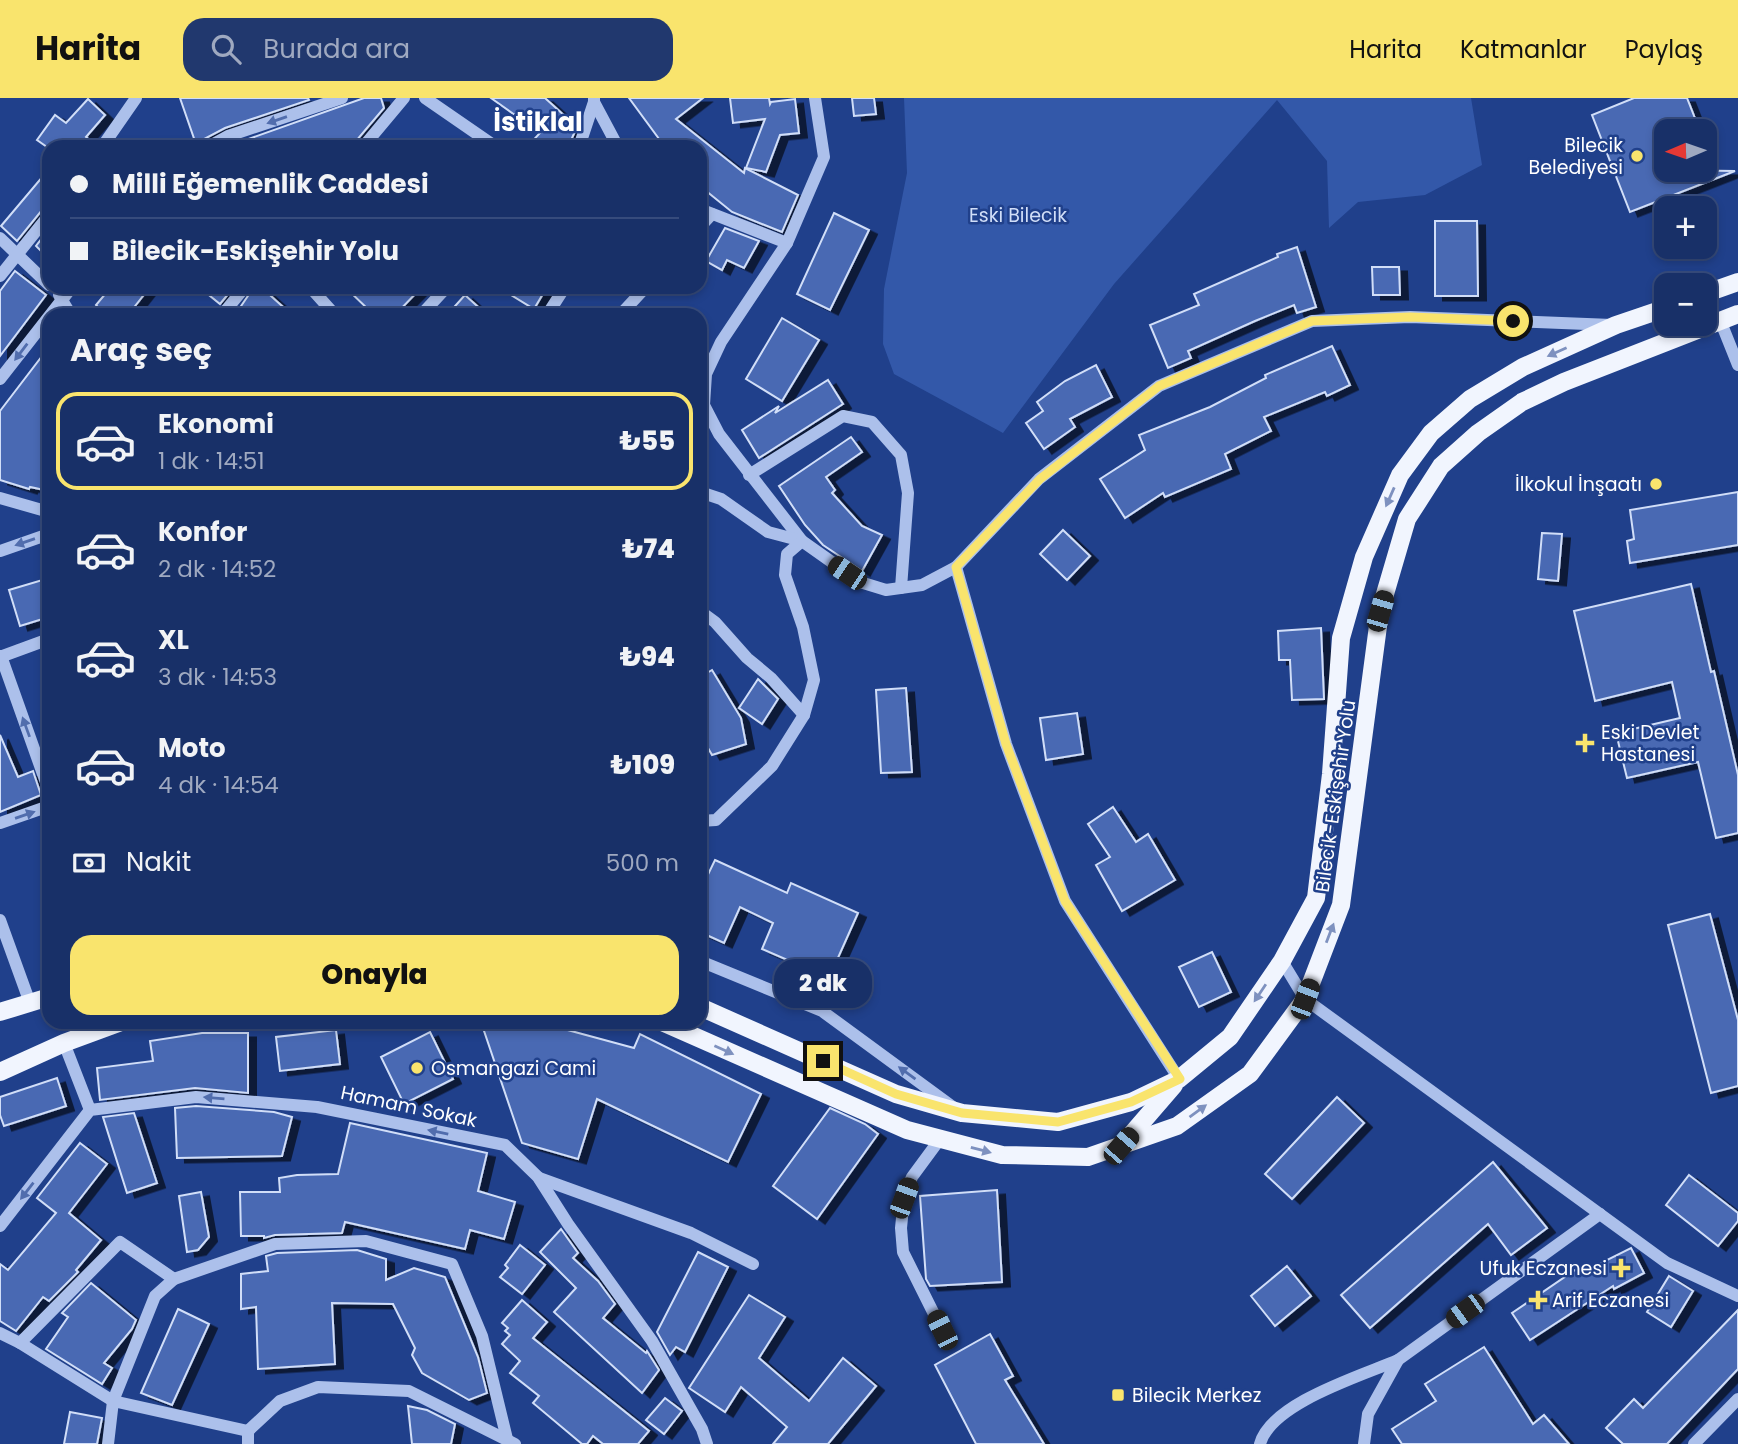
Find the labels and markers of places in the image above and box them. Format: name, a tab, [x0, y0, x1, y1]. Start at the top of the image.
place label: Bilecik Belediyesi	[1529, 132, 1623, 181]
marker: Bilecik Belediyesi	[1629, 148, 1645, 164]
place label: İlkokul İnşaatı	[1515, 471, 1642, 498]
marker: İlkokul İnşaatı	[1648, 476, 1664, 492]
place label: Eski Devlet Hastanesi	[1601, 719, 1700, 768]
marker: Eski Devlet Hastanesi	[1575, 733, 1595, 753]
place label: Osmangazi Cami	[431, 1055, 596, 1082]
marker: Osmangazi Cami	[409, 1060, 425, 1076]
place label: Ufuk Eczanesi	[1480, 1255, 1607, 1282]
marker: Ufuk Eczanesi	[1613, 1260, 1629, 1276]
place label: Arif Eczanesi	[1552, 1287, 1669, 1314]
marker: Arif Eczanesi	[1530, 1292, 1546, 1308]
place label: Bilecik Merkez	[1132, 1382, 1261, 1409]
marker: Bilecik Merkez	[1110, 1387, 1126, 1403]

